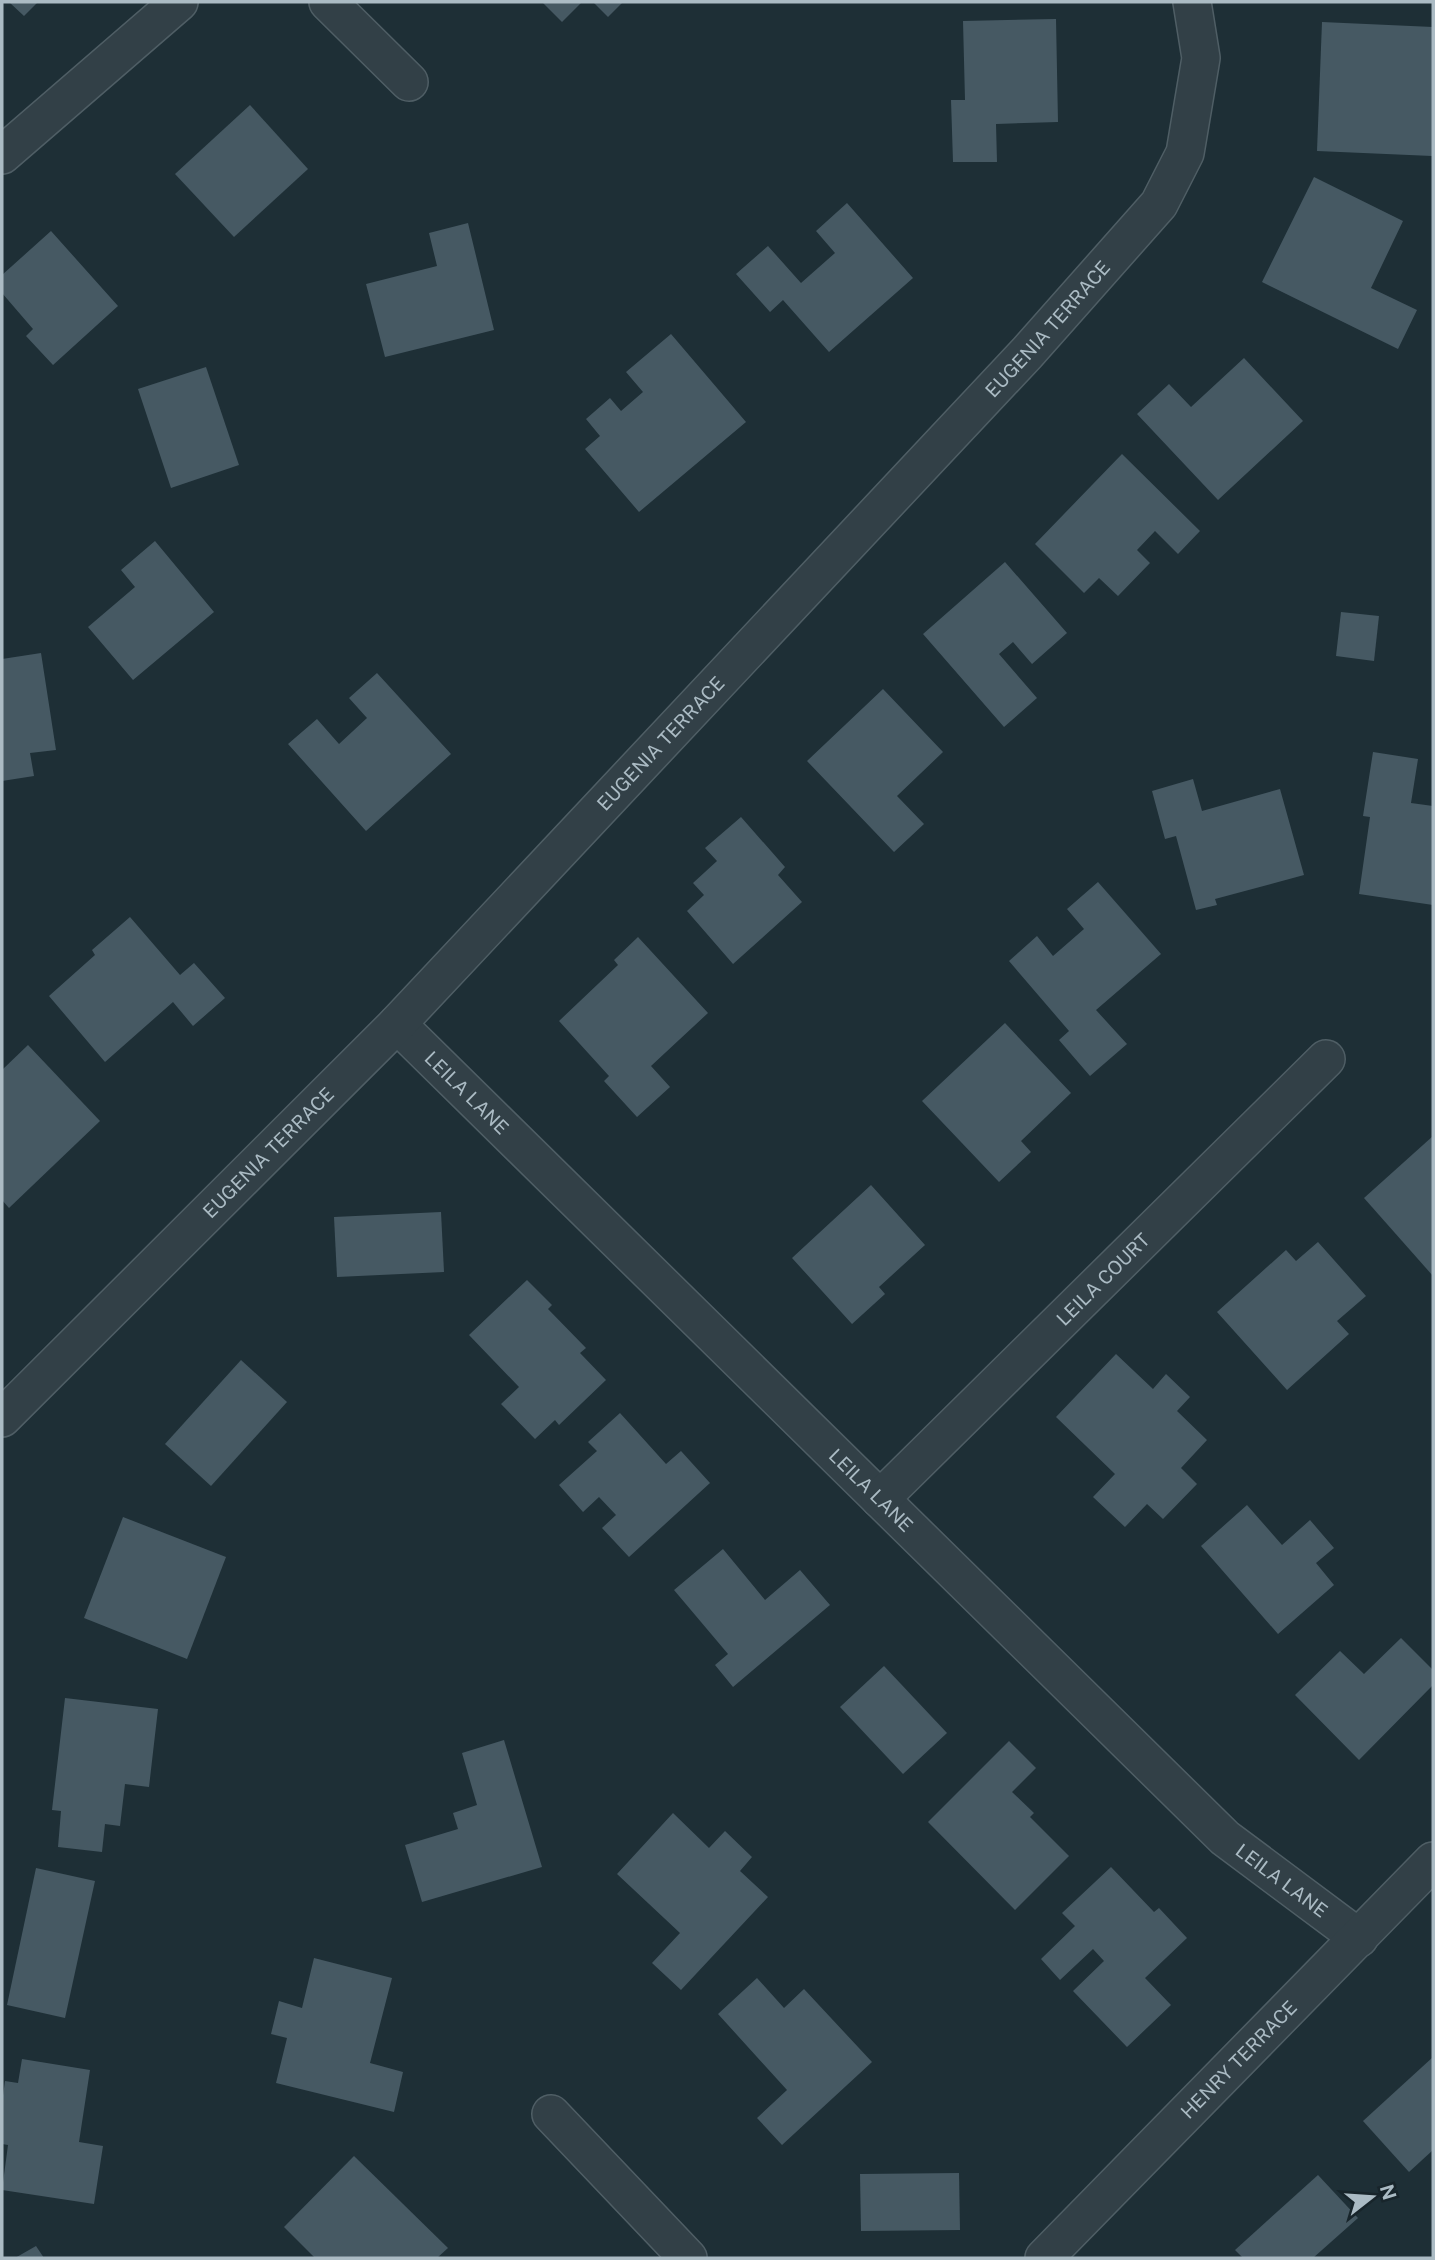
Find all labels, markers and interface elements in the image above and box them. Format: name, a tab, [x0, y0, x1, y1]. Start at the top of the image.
street label: EUGENIA TERRACE	[981, 256, 1114, 401]
street label: EUGENIA TERRACE	[593, 672, 729, 815]
street label: LEILA LANE	[420, 1047, 513, 1139]
street label: EUGENIA TERRACE	[198, 1083, 338, 1222]
street label: LEILA COURT	[1052, 1229, 1154, 1330]
street label: LEILA LANE	[825, 1444, 918, 1536]
street label: LEILA LANE	[1232, 1839, 1332, 1922]
street label: HENRY TERRACE	[1176, 1996, 1301, 2123]
north arrow	[1337, 2162, 1407, 2232]
text: N	[1376, 2182, 1401, 2202]

